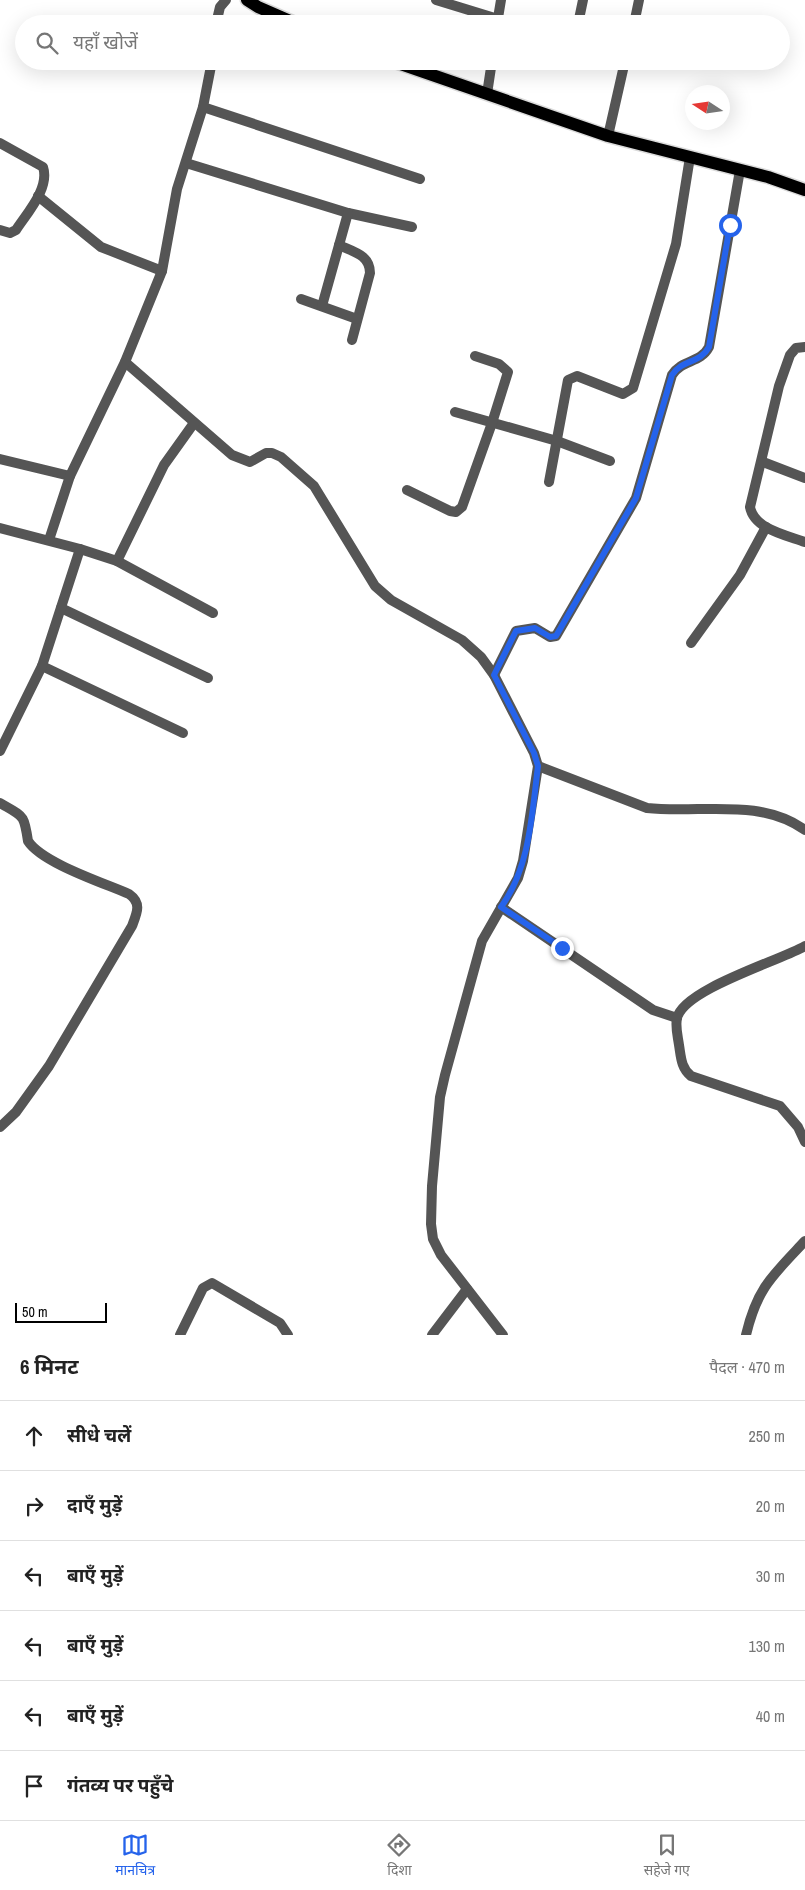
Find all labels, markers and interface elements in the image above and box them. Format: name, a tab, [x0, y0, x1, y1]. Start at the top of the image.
search box	[15, 15, 790, 70]
icon: search	[33, 29, 61, 57]
text: यहाँ खोजें	[73, 29, 138, 55]
north arrow	[685, 85, 730, 130]
route start	[719, 214, 742, 237]
route end	[551, 937, 574, 960]
scale bar	[15, 1300, 108, 1323]
text: 50 m	[22, 1303, 48, 1321]
text: 6 मिनट	[20, 1352, 78, 1381]
text: पैदल · 470 m	[709, 1356, 785, 1378]
icon: ahead	[20, 1422, 48, 1450]
text: सीधे चलें	[67, 1422, 131, 1448]
text: 250 m	[749, 1425, 785, 1447]
icon: right	[20, 1492, 48, 1520]
text: दाएँ मुड़ें	[67, 1492, 122, 1518]
text: 20 m	[756, 1495, 785, 1517]
icon: left	[20, 1562, 48, 1590]
text: बाएँ मुड़ें	[67, 1562, 123, 1588]
text: 30 m	[756, 1565, 785, 1587]
icon: left	[20, 1632, 48, 1660]
text: बाएँ मुड़ें	[67, 1632, 123, 1658]
text: 130 m	[749, 1635, 785, 1657]
icon: left	[20, 1702, 48, 1730]
text: बाएँ मुड़ें	[67, 1702, 123, 1728]
text: 40 m	[756, 1705, 785, 1727]
icon: arrive	[20, 1772, 48, 1800]
text: गंतव्य पर पहुँचे	[67, 1772, 173, 1798]
tab: मानचित्र	[115, 1831, 155, 1881]
tab: दिशा	[385, 1831, 413, 1881]
tab: सहेजे गए	[644, 1831, 690, 1881]

